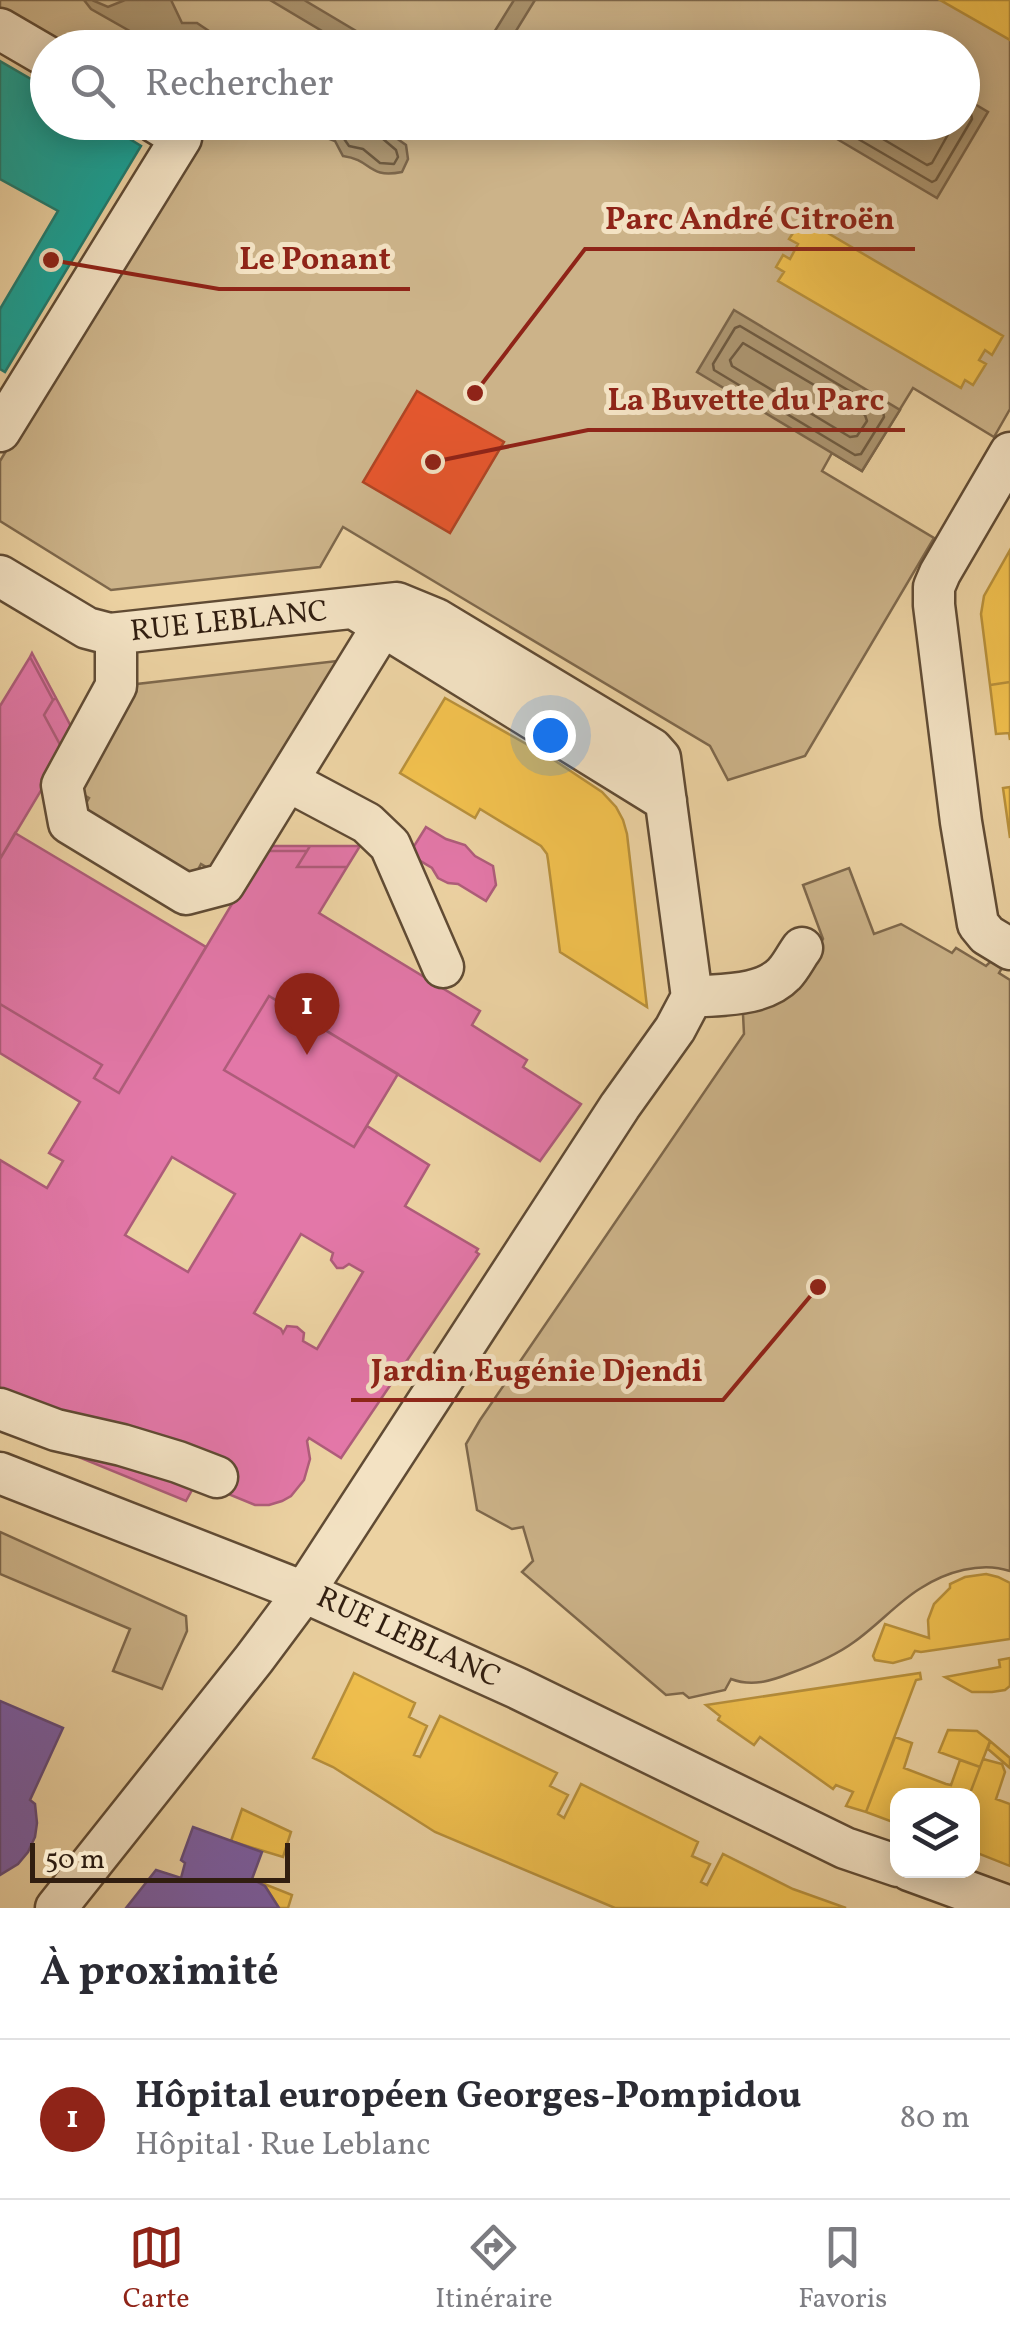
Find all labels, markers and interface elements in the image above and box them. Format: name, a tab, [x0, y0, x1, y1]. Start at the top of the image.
search box	[30, 30, 980, 140]
icon: search	[65, 58, 120, 113]
text: Rechercher	[145, 59, 333, 112]
callout: Parc André Citroën	[585, 187, 915, 249]
text: Parc André Citroën	[605, 199, 895, 243]
callout: Le Ponant	[219, 227, 410, 289]
text: Le Ponant	[239, 239, 391, 283]
callout: La Buvette du Parc	[588, 368, 905, 430]
text: La Buvette du Parc	[608, 380, 884, 424]
street label: RUE LEBLANC	[128, 591, 330, 653]
your location	[525, 710, 576, 761]
pin: 1	[274, 972, 340, 1055]
callout: Jardin Eugénie Djendi	[351, 1338, 723, 1400]
text: Jardin Eugénie Djendi	[370, 1351, 703, 1395]
street label: RUE LEBLANC	[309, 1577, 507, 1699]
map controls	[890, 1788, 980, 1878]
button: layers	[890, 1788, 980, 1878]
scale bar	[30, 1838, 290, 1882]
text: 50 m	[45, 1841, 105, 1880]
text: À proximité	[40, 1944, 279, 2003]
text: Hôpital européen Georges-Pompidou	[135, 2071, 801, 2124]
text: 1	[66, 2097, 79, 2141]
text: 80 m	[900, 2097, 970, 2141]
text: Hôpital · Rue Leblanc	[135, 2124, 431, 2168]
tab: Carte	[123, 2220, 190, 2319]
tab: Itinéraire	[435, 2220, 553, 2319]
tab: Favoris	[798, 2220, 887, 2319]

